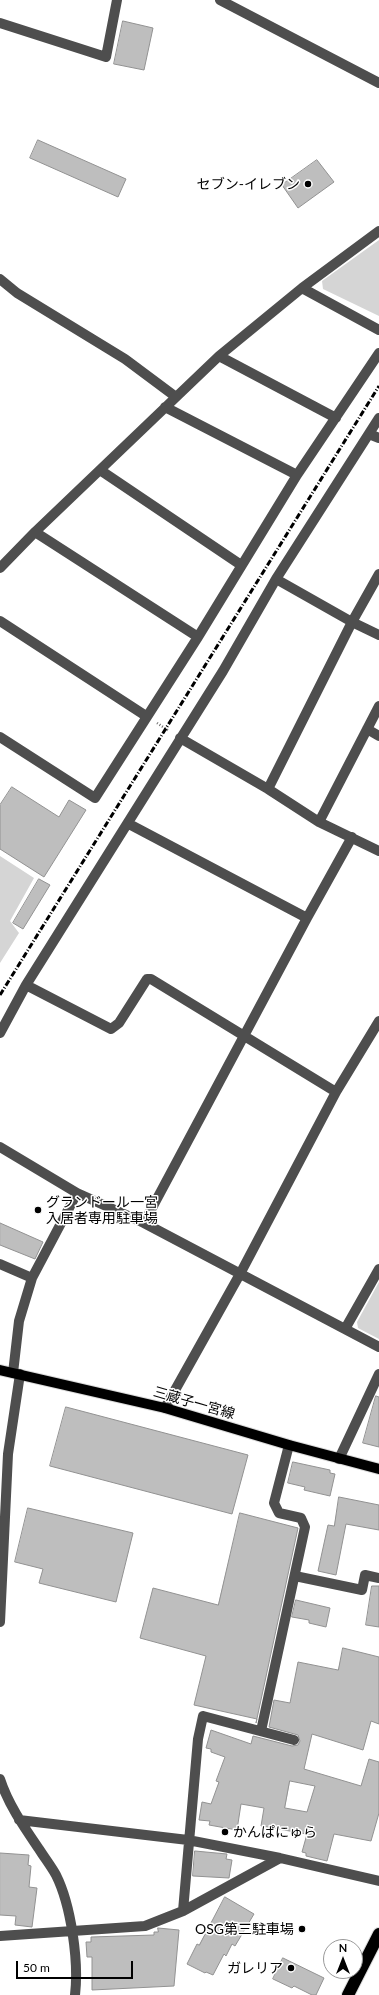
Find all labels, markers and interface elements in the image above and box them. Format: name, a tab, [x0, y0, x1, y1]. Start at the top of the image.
place label: セブン-イレブン	[197, 176, 300, 192]
marker: セブン-イレブン	[303, 179, 313, 189]
place label: グランドール一宮 入居者専用駐車場	[46, 1194, 158, 1226]
marker: グランドール一宮 入居者専用駐車場	[33, 1205, 43, 1215]
street label: 三蔵子一宮線	[151, 1383, 237, 1423]
place label: かんぱにゅら	[233, 1824, 317, 1840]
marker: かんぱにゅら	[220, 1827, 230, 1837]
place label: OSG第三駐車場	[195, 1921, 294, 1937]
marker: OSG第三駐車場	[297, 1924, 307, 1934]
north arrow	[323, 1939, 363, 1979]
text: N	[339, 1941, 347, 1954]
scale bar	[18, 1953, 135, 1979]
text: 50 m	[23, 1960, 50, 1975]
place label: ガレリア	[227, 1960, 283, 1976]
marker: ガレリア	[286, 1963, 296, 1973]

